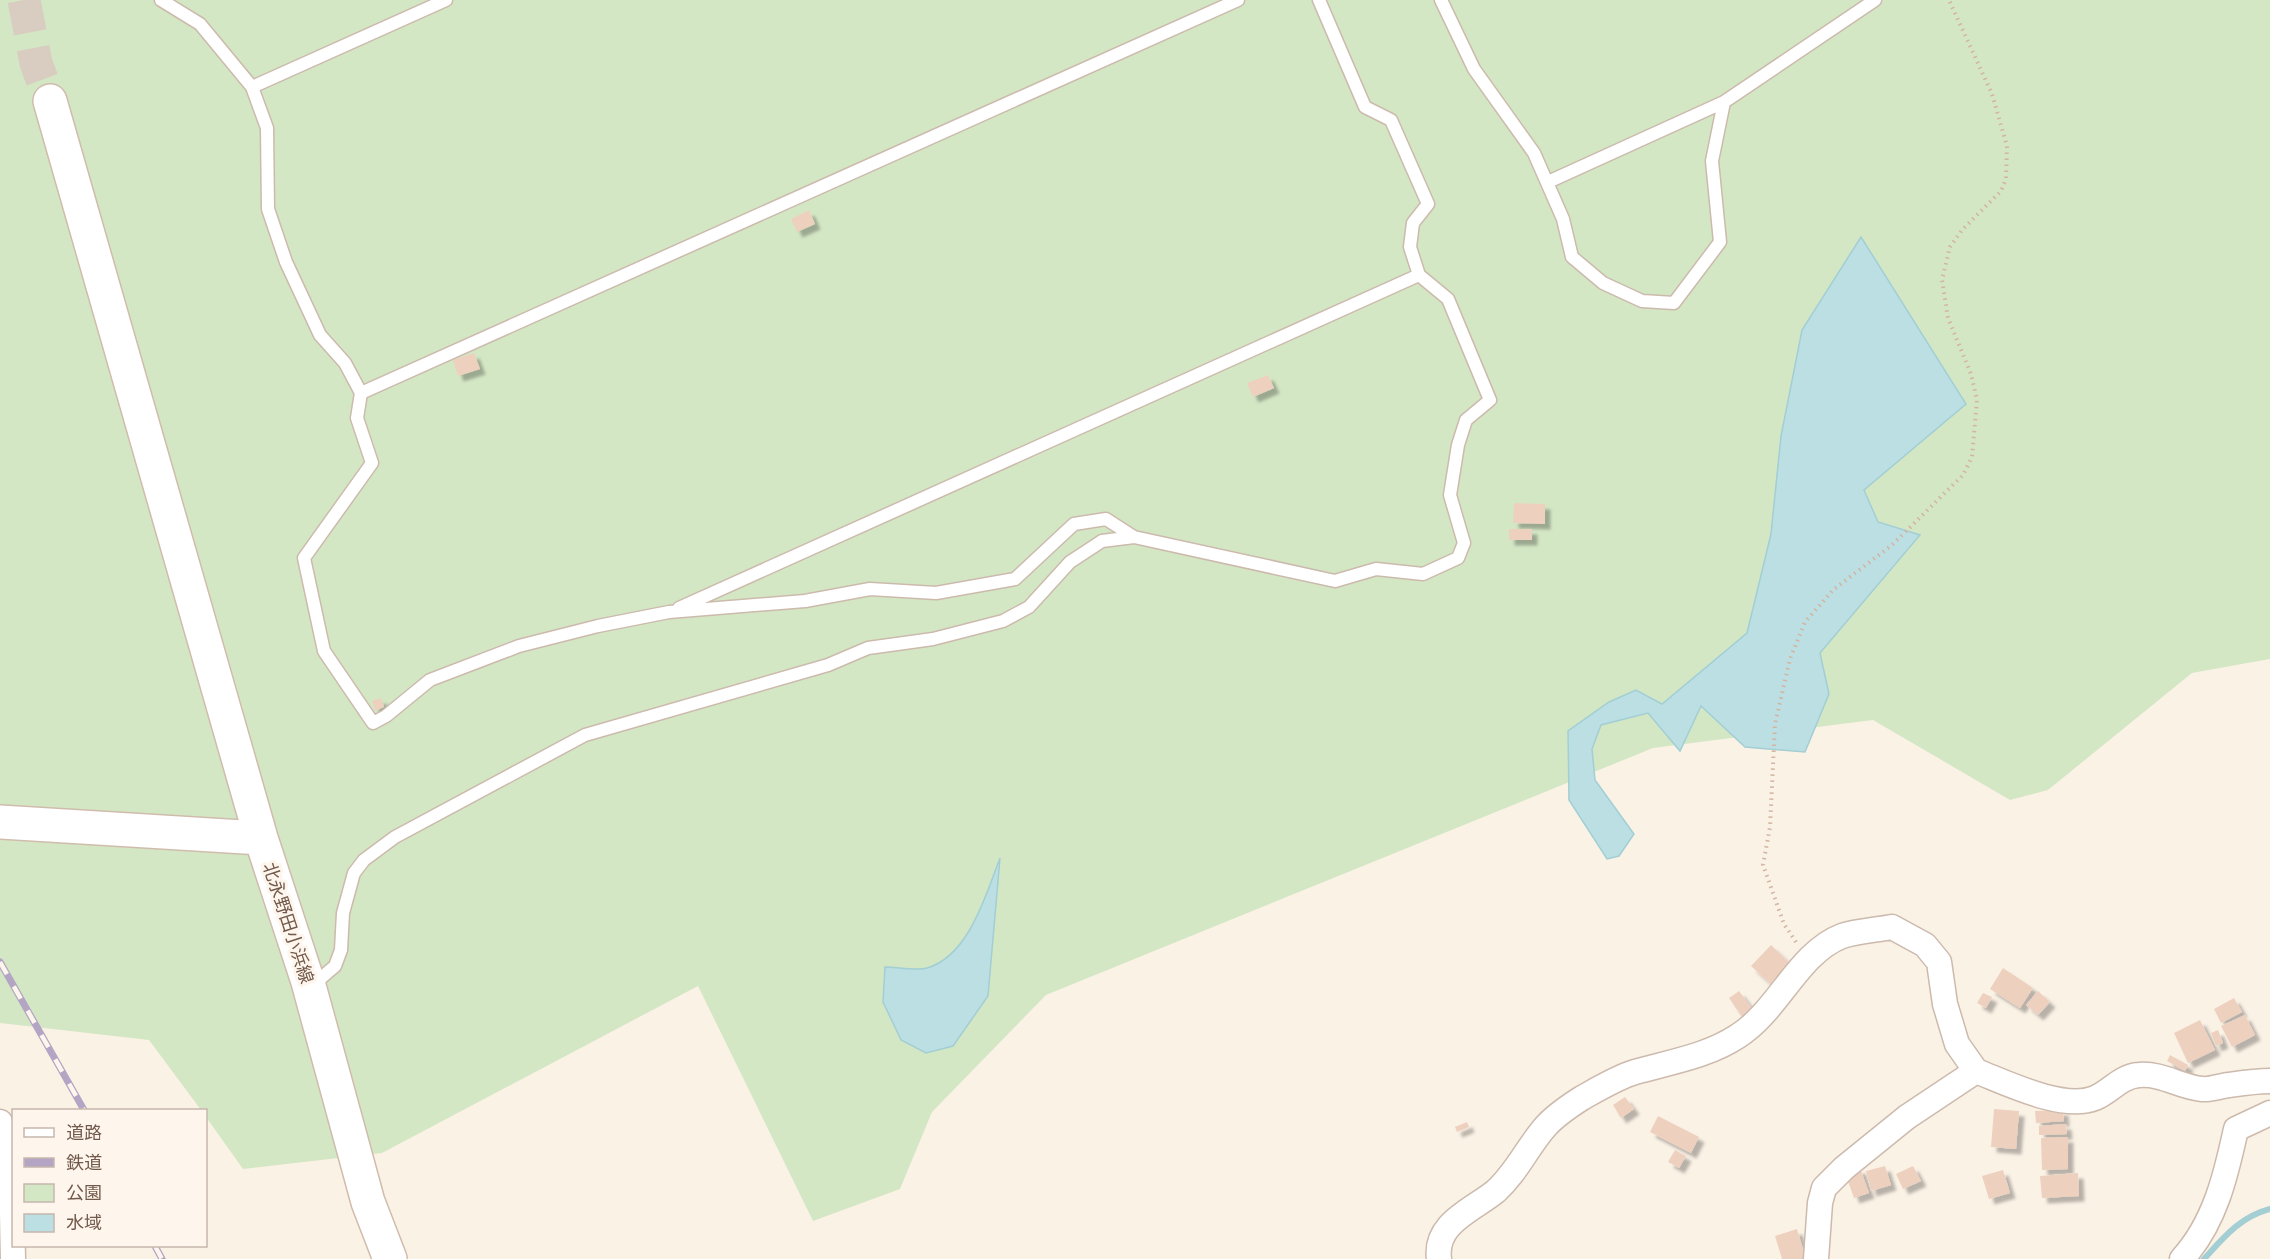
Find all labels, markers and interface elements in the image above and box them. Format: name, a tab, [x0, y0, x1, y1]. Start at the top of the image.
street label: 北永野田小浜線	[258, 860, 318, 986]
legend	[12, 1109, 207, 1247]
text: 道路	[66, 1122, 102, 1144]
text: 鉄道	[66, 1152, 102, 1174]
text: 公園	[66, 1182, 102, 1204]
text: 水域	[66, 1212, 102, 1234]

